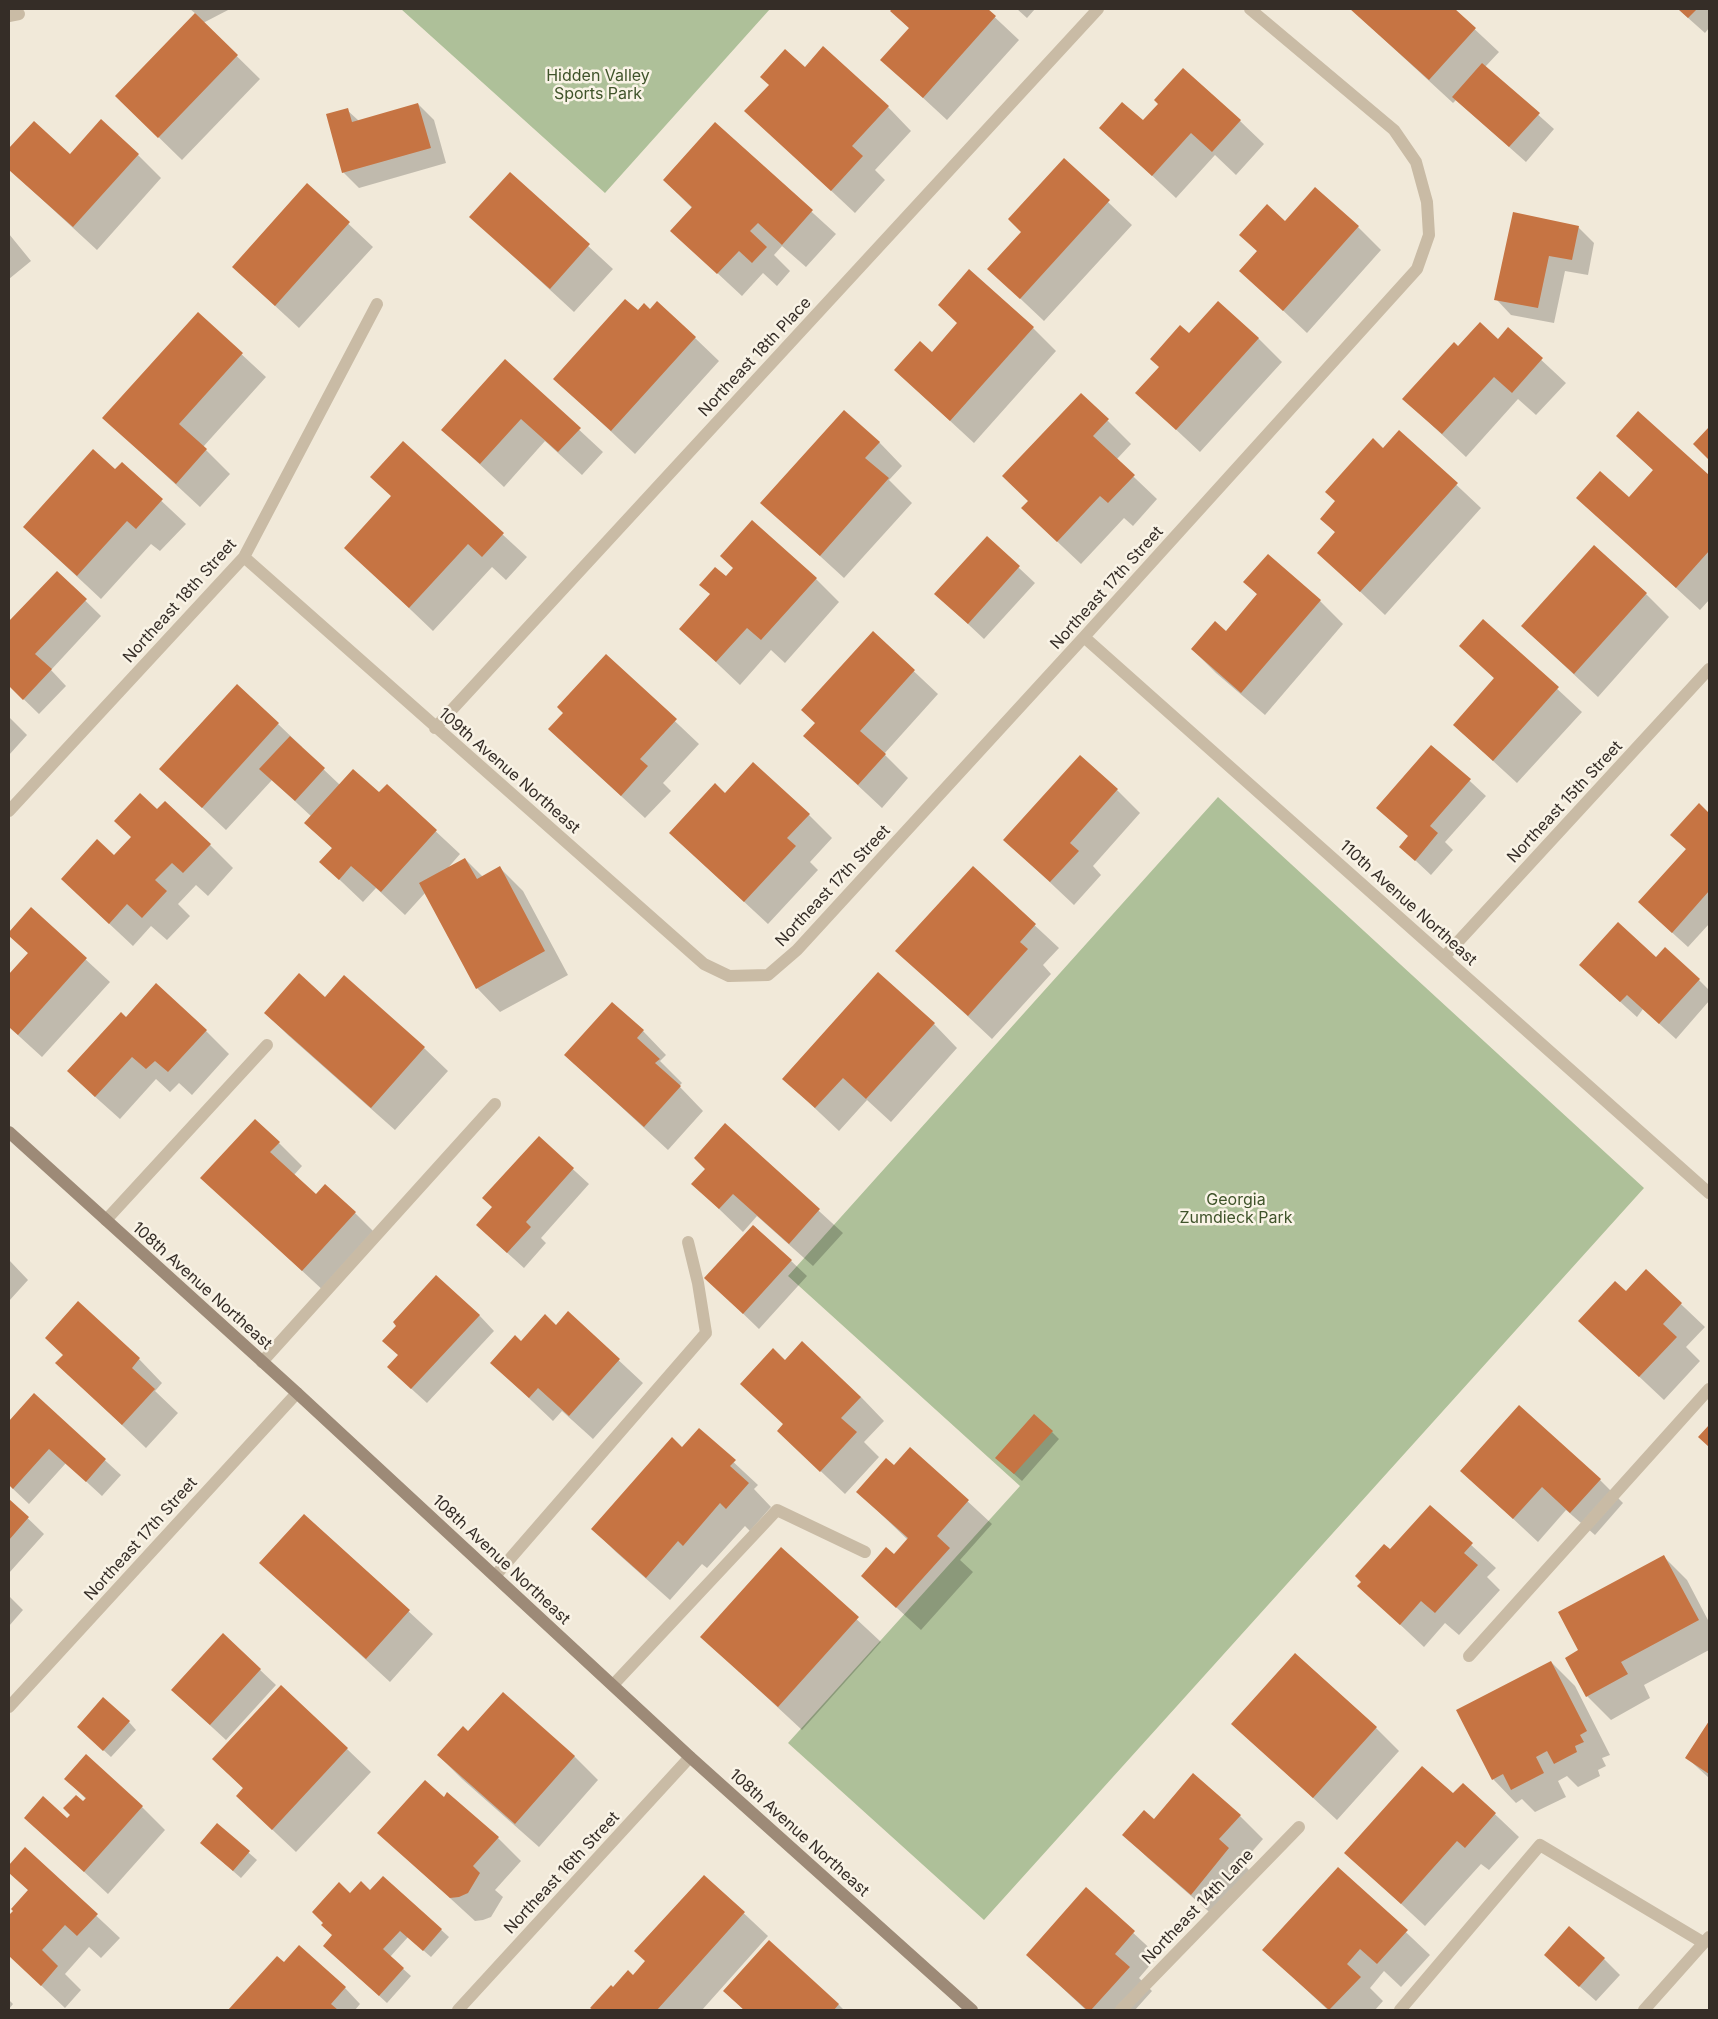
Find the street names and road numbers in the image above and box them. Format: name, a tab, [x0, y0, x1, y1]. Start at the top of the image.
street label: Northeast 18th Place	[695, 293, 815, 421]
street label: Northeast 17th Street	[1047, 522, 1167, 654]
street label: Northeast 18th Street	[119, 535, 241, 667]
street label: 109th Avenue Northeast	[434, 704, 584, 838]
street label: Northeast 15th Street	[1503, 737, 1627, 867]
street label: Northeast 17th Street	[772, 821, 894, 951]
street label: 110th Avenue Northeast	[1335, 836, 1481, 970]
street label: 108th Avenue Northeast	[128, 1218, 276, 1354]
street label: Northeast 17th Street	[81, 1473, 201, 1605]
street label: 108th Avenue Northeast	[428, 1491, 574, 1629]
street label: 108th Avenue Northeast	[725, 1765, 873, 1901]
street label: Northeast 16th Street	[500, 1808, 624, 1938]
street label: Northeast 14th Lane	[1138, 1846, 1258, 1968]

